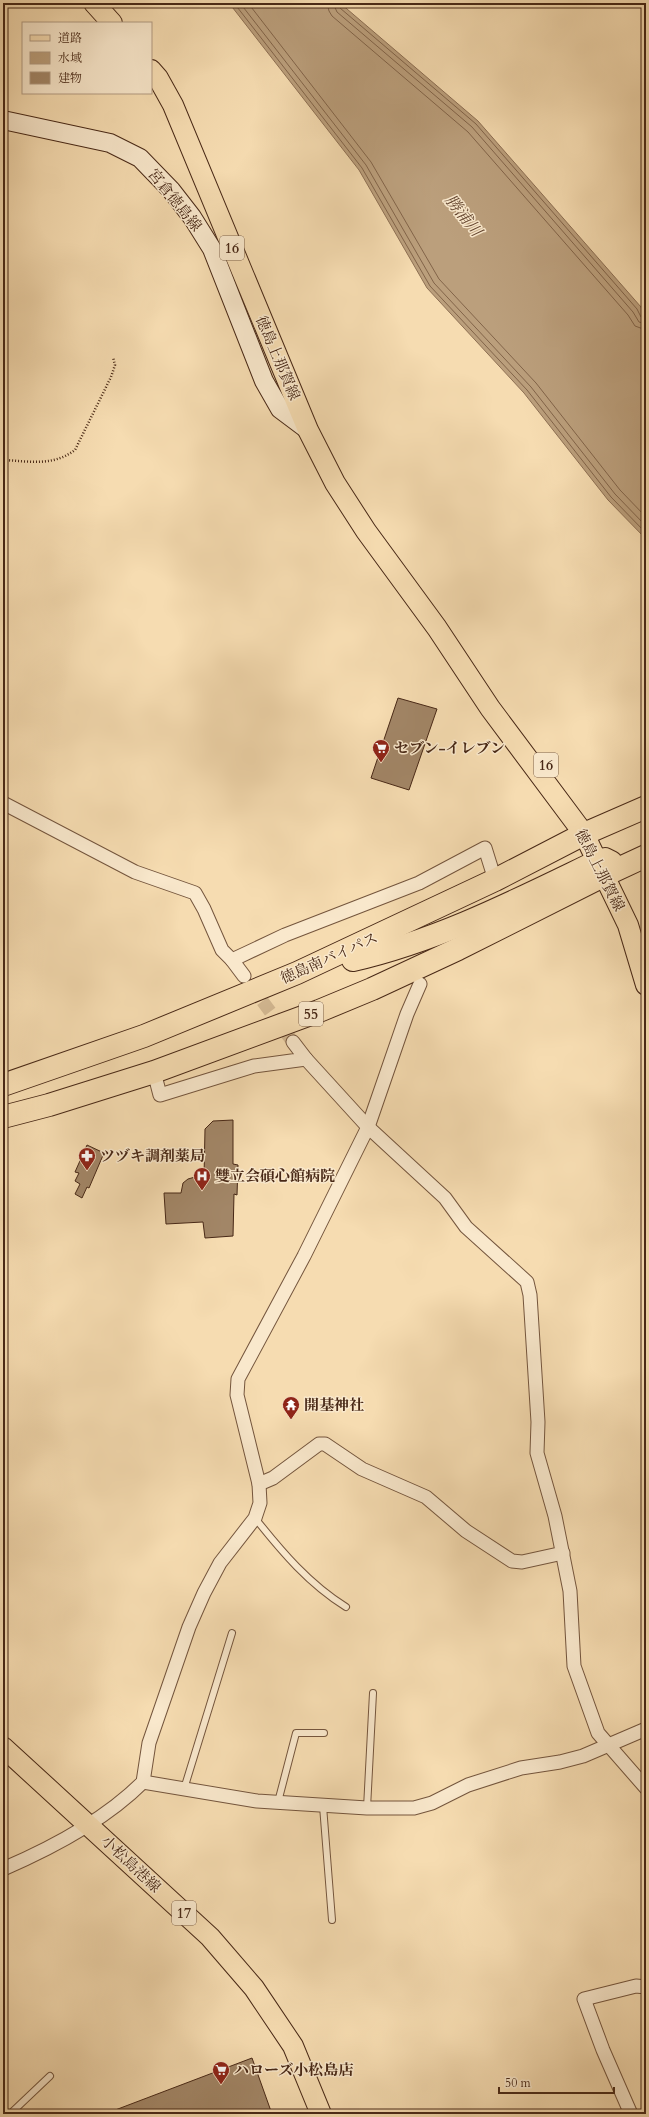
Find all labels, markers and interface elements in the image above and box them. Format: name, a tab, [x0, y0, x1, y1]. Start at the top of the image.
legend	[22, 22, 152, 94]
text: 道路	[58, 30, 82, 46]
text: 水域	[58, 50, 82, 66]
text: 建物	[58, 70, 82, 86]
street label: 宮倉徳島線	[144, 165, 206, 235]
water label: 勝浦川	[440, 190, 488, 243]
road number: 16	[220, 236, 244, 260]
street label: 徳島上那賀線	[251, 313, 305, 403]
supermarket icon: セブン-イレブン	[371, 738, 391, 763]
place label: セブン-イレブン	[394, 738, 505, 758]
road number: 16	[534, 753, 558, 777]
street label: 徳島上那賀線	[571, 825, 629, 915]
street label: 徳島南バイパス	[277, 928, 381, 988]
road number: 55	[299, 1002, 323, 1026]
pharmacy icon: ツヅキ調剤薬局	[77, 1146, 97, 1171]
place label: ツヅキ調剤薬局	[100, 1146, 205, 1166]
hospital icon: 雙立会碩心館病院	[192, 1166, 212, 1191]
place label: 雙立会碩心館病院	[215, 1166, 335, 1186]
temple icon: 開基神社	[281, 1395, 301, 1420]
place label: 開基神社	[304, 1395, 364, 1415]
street label: 小松島港線	[97, 1831, 165, 1897]
road number: 17	[172, 1901, 196, 1925]
supermarket icon: ハローズ小松島店	[211, 2060, 231, 2085]
place label: ハローズ小松島店	[234, 2060, 353, 2080]
scale bar	[499, 2069, 614, 2095]
text: 50 m	[505, 2075, 532, 2091]

